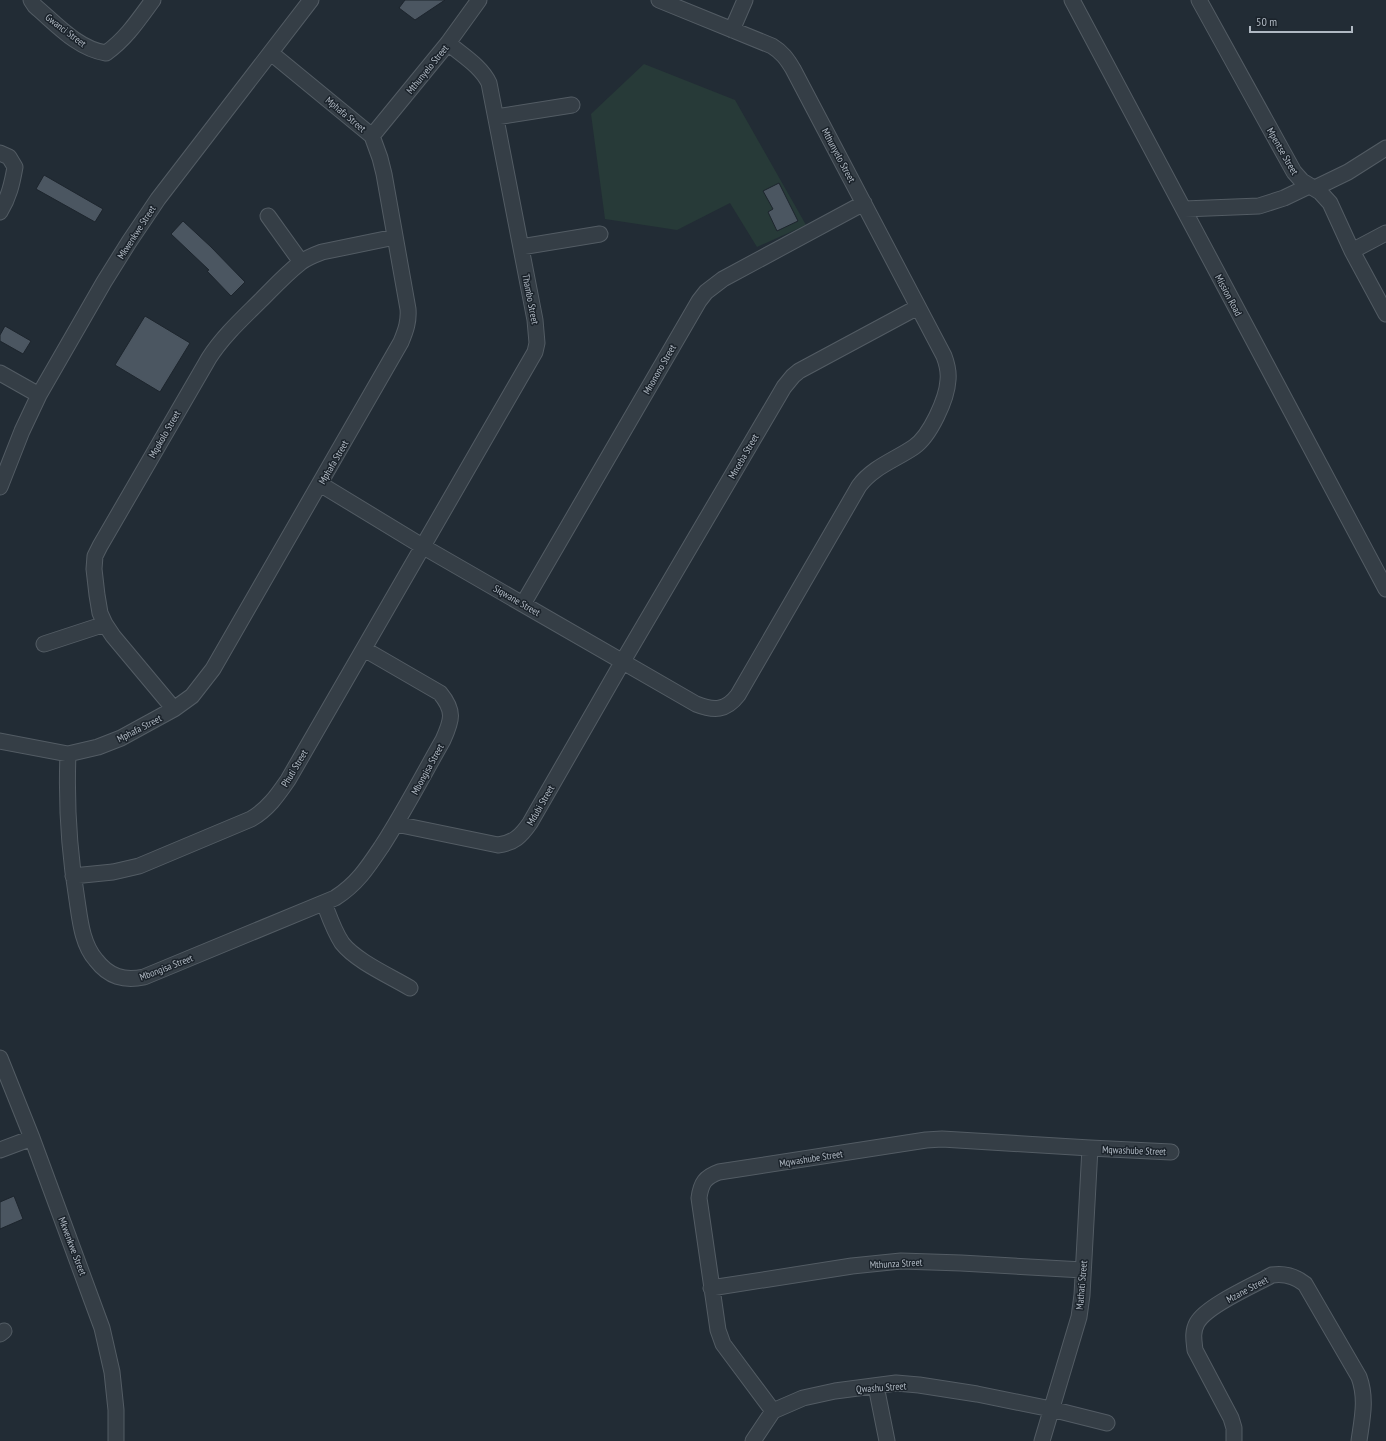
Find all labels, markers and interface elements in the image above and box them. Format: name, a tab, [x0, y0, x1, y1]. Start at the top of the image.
scale bar	[1250, 8, 1352, 34]
street label: Gwanci Street	[43, 11, 89, 50]
text: 50 m	[1256, 14, 1277, 29]
street label: Mthunyelo Street	[404, 42, 451, 97]
street label: Mphafa Street	[323, 94, 369, 135]
street label: Mpentse Street	[1264, 125, 1301, 177]
street label: Mthunyelo Street	[819, 126, 858, 185]
street label: Mkwenkwe Street	[114, 203, 159, 261]
street label: Mission Road	[1212, 272, 1245, 318]
street label: Thambo Street	[519, 273, 542, 326]
street label: Mnonono Street	[640, 342, 679, 396]
street label: Mqokolo Street	[146, 408, 183, 460]
street label: Mnceba Street	[725, 431, 762, 481]
street label: Mphafa Street	[316, 438, 351, 487]
street label: Siqwane Street	[491, 582, 543, 619]
street label: Mphafa Street	[115, 712, 164, 745]
street label: Mbongisa Street	[408, 741, 447, 797]
street label: Phuti Street	[278, 747, 311, 789]
street label: Mdubi Street	[524, 783, 557, 828]
street label: Mbongisa Street	[138, 951, 195, 984]
street label: Mqwashube Street	[1102, 1143, 1166, 1158]
street label: Mqwashube Street	[778, 1147, 844, 1170]
street label: Mkwenkwe Street	[55, 1215, 90, 1277]
street label: Mthunza Street	[869, 1256, 923, 1271]
street label: Mathati Street	[1073, 1260, 1090, 1310]
street label: Mzane Street	[1224, 1273, 1271, 1306]
street label: Qwashu Street	[855, 1379, 907, 1396]

